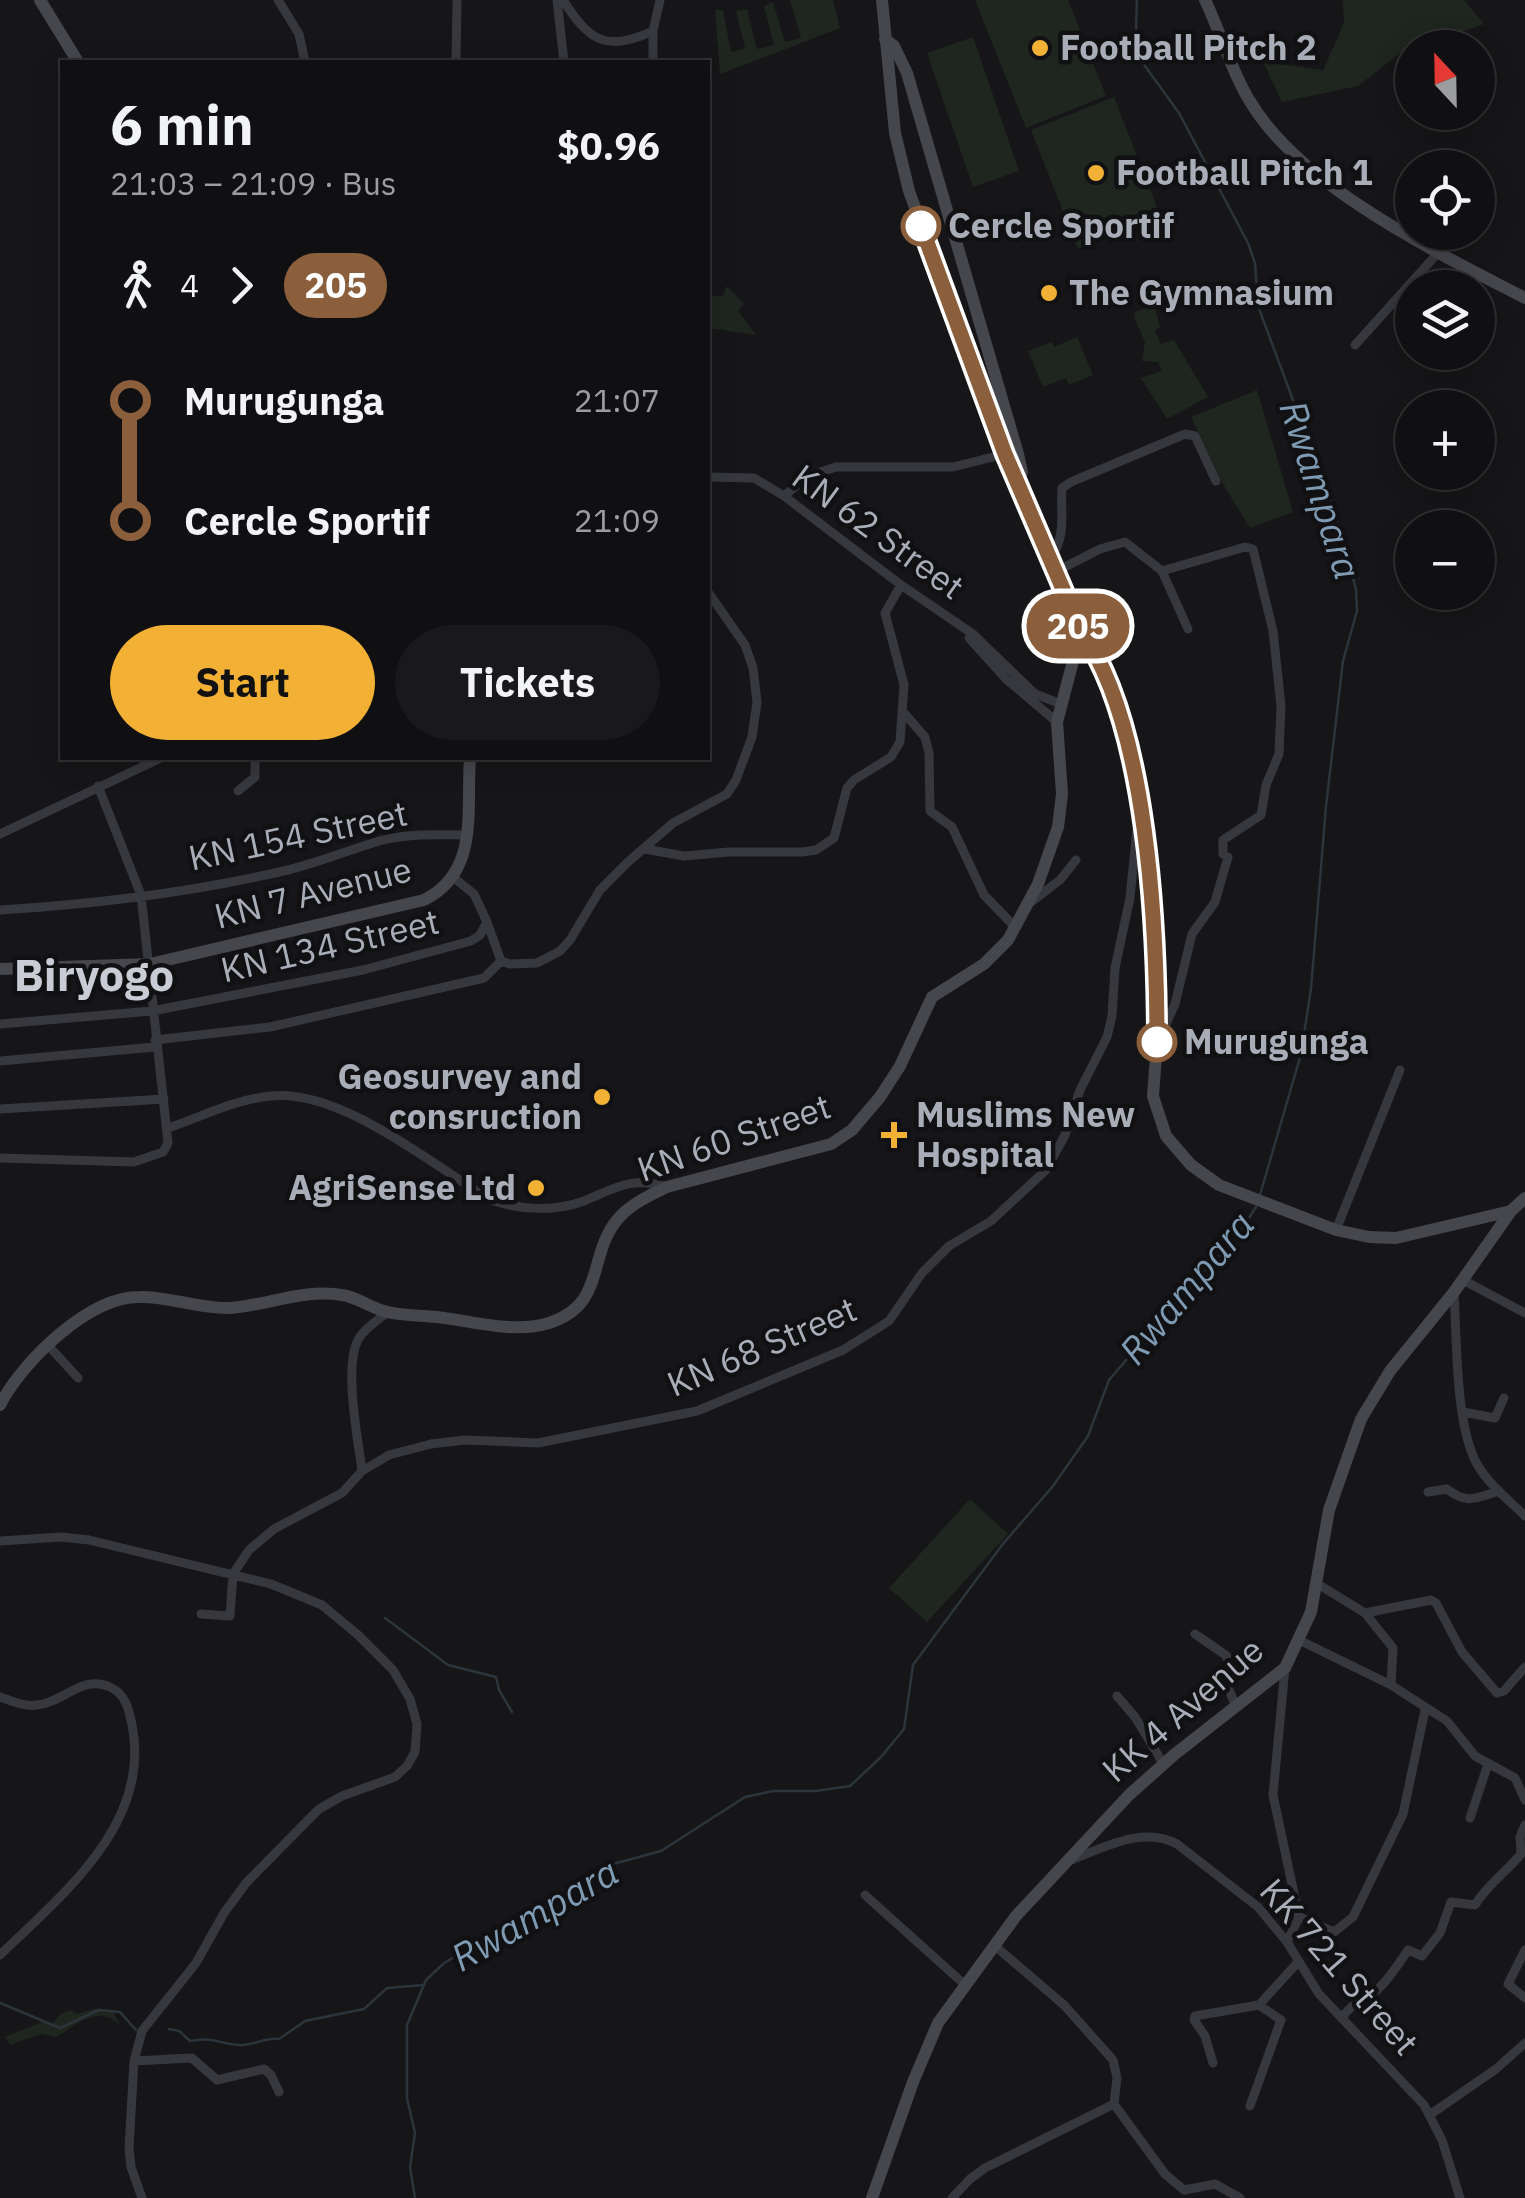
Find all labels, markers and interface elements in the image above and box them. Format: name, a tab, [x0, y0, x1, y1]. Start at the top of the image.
place label: Football Pitch 2	[1060, 24, 1317, 70]
north arrow	[1395, 30, 1495, 130]
map controls	[1395, 30, 1495, 610]
marker: Football Pitch 2	[1029, 37, 1051, 59]
text: 6 min	[110, 89, 254, 160]
text: $0.96	[557, 121, 660, 170]
place label: Football Pitch 1	[1116, 149, 1373, 195]
button: locate	[1395, 150, 1495, 250]
text: 21:03 – 21:09 · Bus	[110, 162, 396, 204]
marker: Football Pitch 1	[1085, 162, 1107, 184]
place label: Cercle Sportif	[948, 202, 1175, 248]
marker: Cercle Sportif	[902, 207, 940, 245]
icon: walk	[110, 258, 165, 313]
icon: forward	[214, 258, 269, 313]
text: 205	[304, 262, 367, 308]
text: 4	[180, 264, 199, 306]
place label: The Gymnasium	[1069, 269, 1334, 315]
button: layers	[1395, 270, 1495, 370]
marker: The Gymnasium	[1038, 282, 1060, 304]
text: Murugunga	[184, 376, 384, 425]
text: 21:07	[574, 379, 660, 421]
button: +	[1395, 390, 1495, 490]
water label: Rwampara	[1270, 394, 1373, 585]
street label: KN 62 Street	[784, 453, 974, 609]
text: Cercle Sportif	[184, 496, 430, 545]
text: 21:09	[574, 499, 660, 541]
button: −	[1395, 510, 1495, 610]
line badge: 205	[1020, 594, 1136, 658]
text: 205	[1046, 603, 1110, 649]
button: Start	[110, 625, 375, 740]
button: Tickets	[395, 625, 660, 740]
street label: KN 154 Street	[184, 789, 411, 881]
street label: KN 7 Avenue	[210, 845, 416, 939]
street label: KN 134 Street	[216, 898, 443, 992]
district label: Biryogo	[14, 945, 174, 1003]
place label: Murugunga	[1184, 1018, 1369, 1064]
marker: Murugunga	[1138, 1023, 1176, 1061]
place label: Geosurvey and consruction	[338, 1053, 582, 1139]
street label: KN 60 Street	[631, 1083, 836, 1192]
marker: Geosurvey and consruction	[591, 1086, 613, 1108]
place label: Muslims New Hospital	[916, 1091, 1135, 1177]
marker: Muslims New Hospital	[881, 1122, 907, 1148]
place label: AgriSense Ltd	[288, 1164, 516, 1210]
marker: AgriSense Ltd	[525, 1177, 547, 1199]
water label: Rwampara	[1108, 1200, 1264, 1374]
street label: KN 68 Street	[660, 1286, 863, 1407]
street label: KK 4 Avenue	[1092, 1627, 1272, 1792]
water label: Rwampara	[442, 1846, 627, 1981]
street label: KK 721 Street	[1250, 1868, 1429, 2064]

